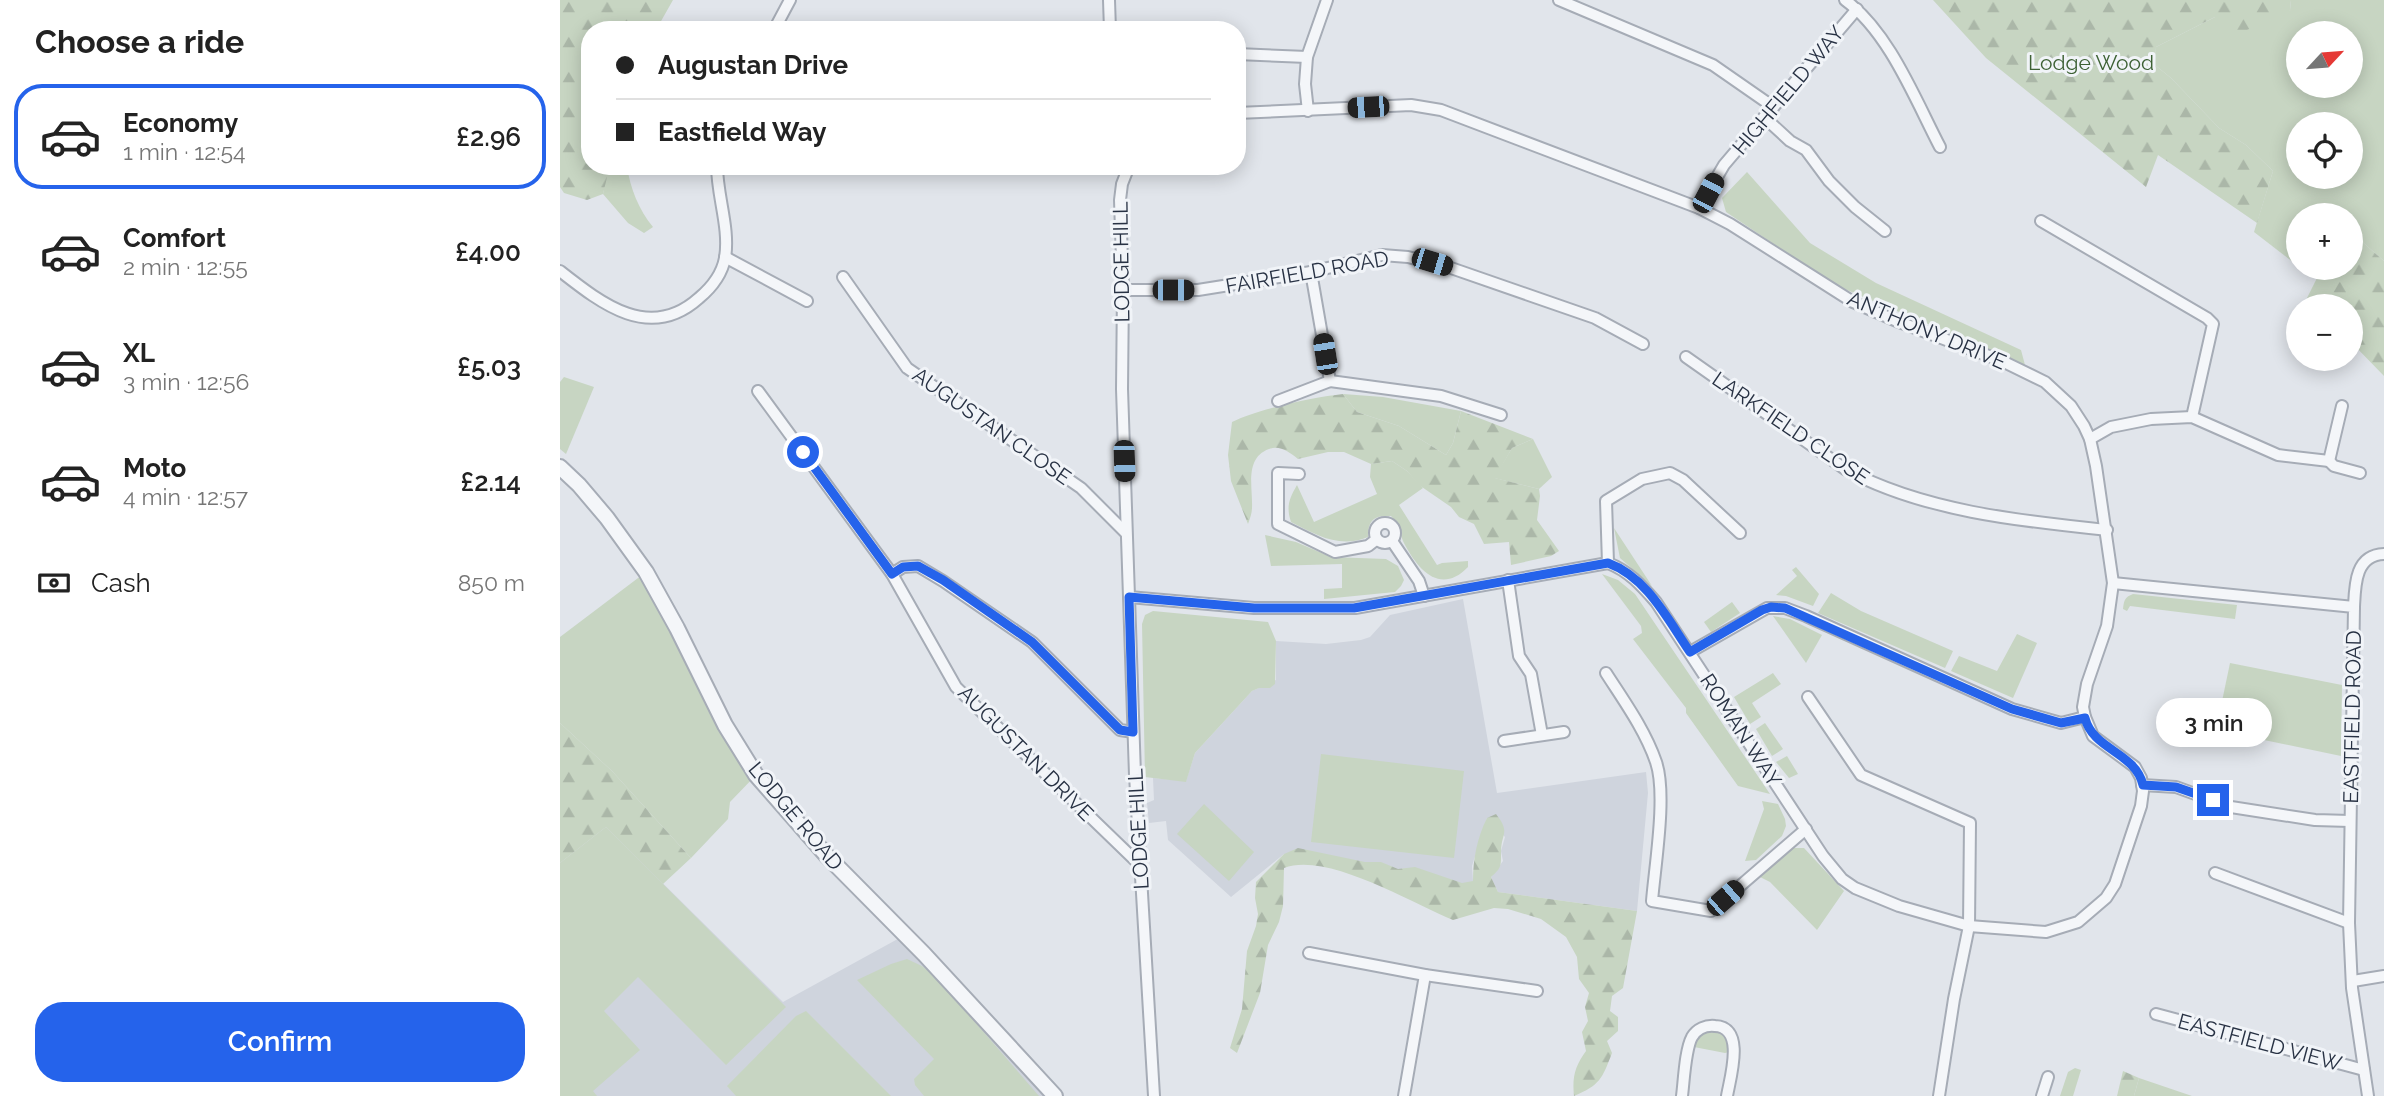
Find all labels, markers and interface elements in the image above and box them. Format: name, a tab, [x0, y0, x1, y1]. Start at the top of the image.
street label: HIGHFIELD WAY	[1727, 20, 1849, 159]
north arrow	[2286, 21, 2362, 98]
map controls	[2286, 21, 2363, 371]
text: Choose a ride	[35, 23, 244, 60]
text: Augustan Drive	[658, 50, 848, 80]
park label: Lodge Wood	[2028, 50, 2154, 75]
car	[1347, 95, 1390, 119]
icon: car	[39, 105, 102, 168]
text: Economy	[123, 108, 238, 138]
button: locate	[2286, 112, 2363, 189]
text: Eastfield Way	[658, 117, 827, 147]
text: £2.96	[456, 122, 521, 152]
text: 1 min · 12:54	[123, 138, 246, 165]
car	[1689, 170, 1728, 216]
street label: LODGE HILL	[1107, 201, 1135, 323]
button: +	[2286, 203, 2363, 280]
icon: car	[39, 220, 102, 283]
text: Comfort	[123, 223, 226, 253]
text: £4.00	[455, 237, 521, 267]
street label: FAIRFIELD ROAD	[1223, 245, 1391, 299]
car	[1409, 246, 1456, 278]
text: 2 min · 12:55	[123, 253, 248, 280]
car	[1153, 280, 1195, 301]
street label: ANTHONY DRIVE	[1844, 285, 2010, 375]
button: −	[2286, 294, 2363, 371]
car	[1312, 332, 1339, 376]
icon: car	[39, 335, 102, 398]
text: XL	[123, 338, 155, 368]
text: £5.03	[457, 352, 521, 382]
street label: AUGUSTAN CLOSE	[908, 362, 1076, 490]
street label: LARKFIELD CLOSE	[1708, 366, 1874, 490]
text: 3 min · 12:56	[123, 368, 249, 395]
route start	[787, 436, 819, 468]
car	[1113, 440, 1136, 482]
icon: car	[39, 450, 102, 513]
text: Moto	[123, 453, 186, 483]
text: £2.14	[461, 467, 521, 497]
text: 4 min · 12:57	[123, 483, 248, 510]
icon: cash	[35, 564, 73, 602]
text: Cash	[91, 568, 151, 598]
text: 850 m	[458, 569, 525, 596]
street label: EASTFIELD ROAD	[2338, 630, 2366, 804]
street label: ROMAN WAY	[1695, 669, 1787, 792]
street label: AUGUSTAN DRIVE	[953, 680, 1099, 826]
callout: 3 min	[2155, 698, 2271, 748]
text: 3 min	[2185, 709, 2243, 736]
street label: LODGE ROAD	[743, 757, 849, 875]
street label: LODGE HILL	[1122, 768, 1154, 890]
route end	[2197, 784, 2229, 816]
car	[1703, 876, 1748, 920]
button: Confirm	[35, 1002, 525, 1082]
street label: EASTFIELD VIEW	[2175, 1008, 2345, 1076]

